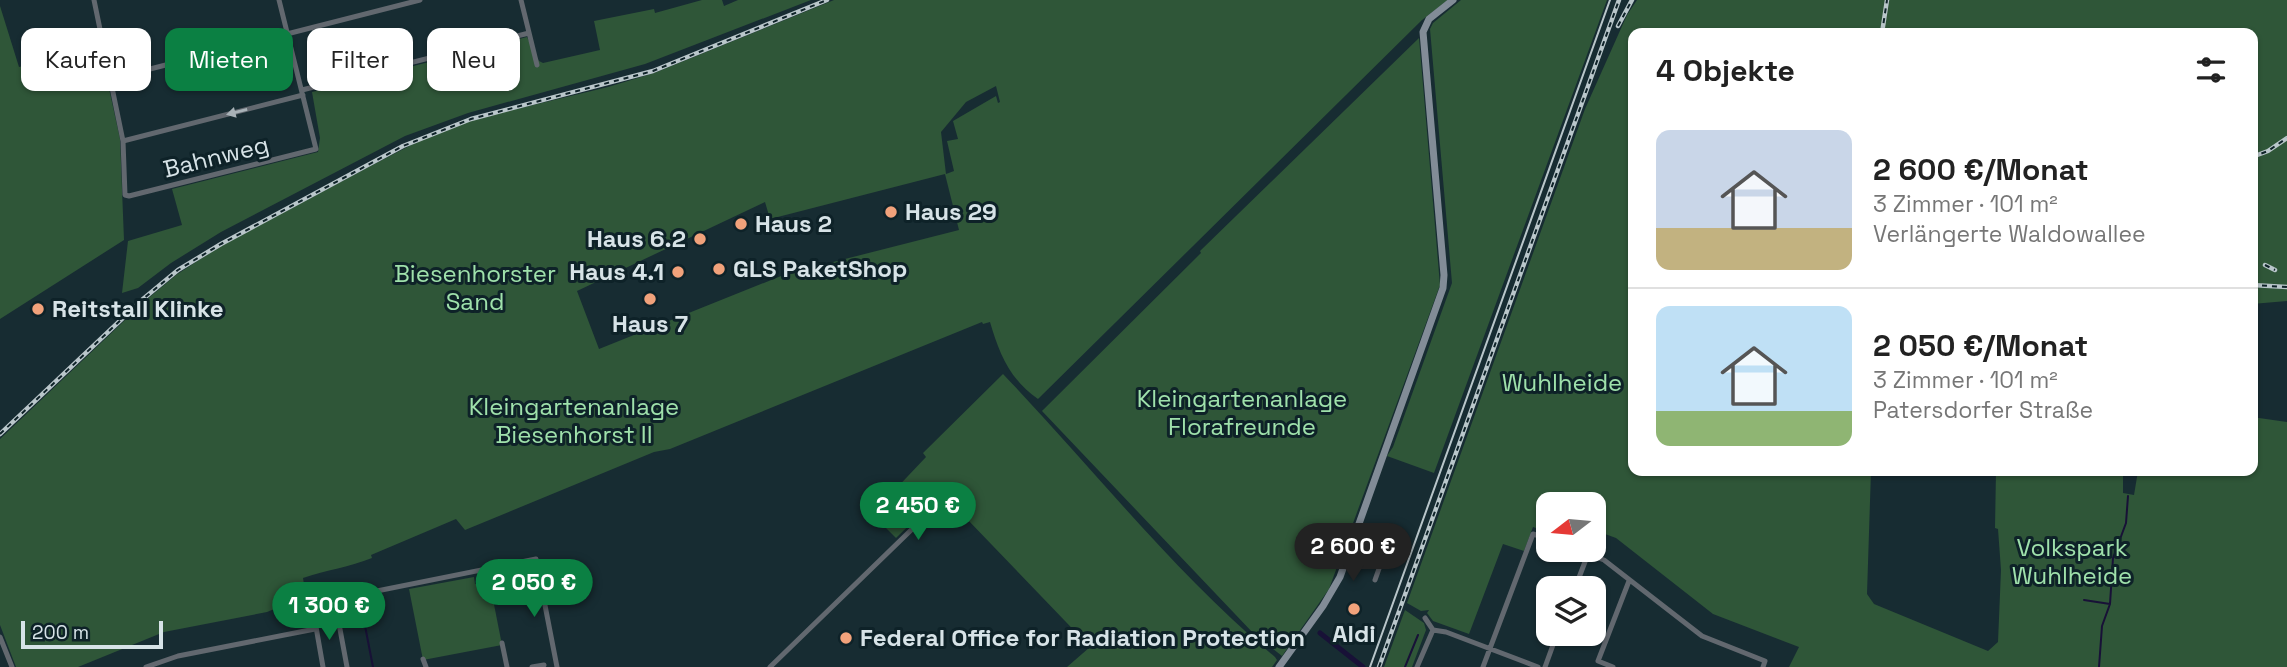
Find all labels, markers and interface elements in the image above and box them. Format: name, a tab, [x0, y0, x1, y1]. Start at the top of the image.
chip: Kaufen	[21, 28, 151, 91]
chip: Mieten	[165, 28, 293, 91]
chip: Filter	[307, 28, 413, 91]
chip: Neu	[427, 28, 520, 91]
text: 4 Objekte	[1656, 51, 1795, 90]
icon: filters	[2192, 51, 2230, 89]
one-way arrow	[226, 107, 248, 118]
street label: Bahnweg	[160, 128, 272, 185]
text: 2 600 €/Monat	[1873, 150, 2089, 189]
icon: home	[1712, 158, 1796, 242]
text: 3 Zimmer · 101 m²	[1873, 189, 2058, 219]
place label: Haus 29	[905, 196, 997, 227]
marker: Haus 29	[883, 204, 899, 220]
place label: Haus 2	[755, 208, 832, 239]
marker: Haus 2	[733, 216, 749, 232]
text: Verlängerte Waldowallee	[1873, 219, 2146, 249]
place label: Haus 6.2	[587, 223, 686, 254]
marker: Haus 6.2	[692, 231, 708, 247]
place label: GLS PaketShop	[733, 253, 907, 284]
place label: Haus 4.1	[569, 256, 664, 287]
park label: Biesenhorster Sand	[394, 258, 556, 317]
marker: GLS PaketShop	[711, 261, 727, 277]
marker: Haus 4.1	[670, 264, 686, 280]
marker: Haus 7	[642, 291, 658, 307]
place label: Reitstall Klinke	[52, 293, 224, 324]
marker: Reitstall Klinke	[30, 301, 46, 317]
place label: Haus 7	[612, 308, 688, 339]
text: 2 050 €/Monat	[1873, 326, 2088, 365]
icon: home	[1712, 334, 1796, 418]
text: 3 Zimmer · 101 m²	[1873, 365, 2058, 395]
park label: Wuhlheide	[1502, 367, 1622, 398]
park label: Kleingartenanlage Florafreunde	[1137, 383, 1347, 442]
park label: Kleingartenanlage Biesenhorst II	[469, 391, 679, 450]
text: Patersdorfer Straße	[1873, 395, 2093, 425]
pin: 2 450 €	[853, 482, 983, 542]
text: 2 450 €	[876, 490, 960, 520]
north arrow	[1536, 492, 1606, 562]
map controls	[1536, 492, 1606, 646]
pin: 2 600 €	[1288, 524, 1418, 583]
text: 2 600 €	[1311, 531, 1395, 561]
park label: Volkspark Wuhlheide	[2012, 532, 2132, 591]
pin: 2 050 €	[469, 560, 599, 619]
text: 2 050 €	[492, 567, 576, 597]
button: layers	[1536, 576, 1606, 646]
pin: 1 300 €	[264, 582, 394, 642]
text: 1 300 €	[288, 590, 370, 620]
marker: Aldi	[1346, 601, 1362, 617]
scale bar	[21, 618, 163, 650]
place label: Aldi	[1332, 618, 1376, 649]
text: 200 m	[32, 620, 89, 645]
place label: Federal Office for Radiation Protection	[860, 622, 1305, 653]
marker: Federal Office for Radiation Protection	[838, 630, 854, 646]

